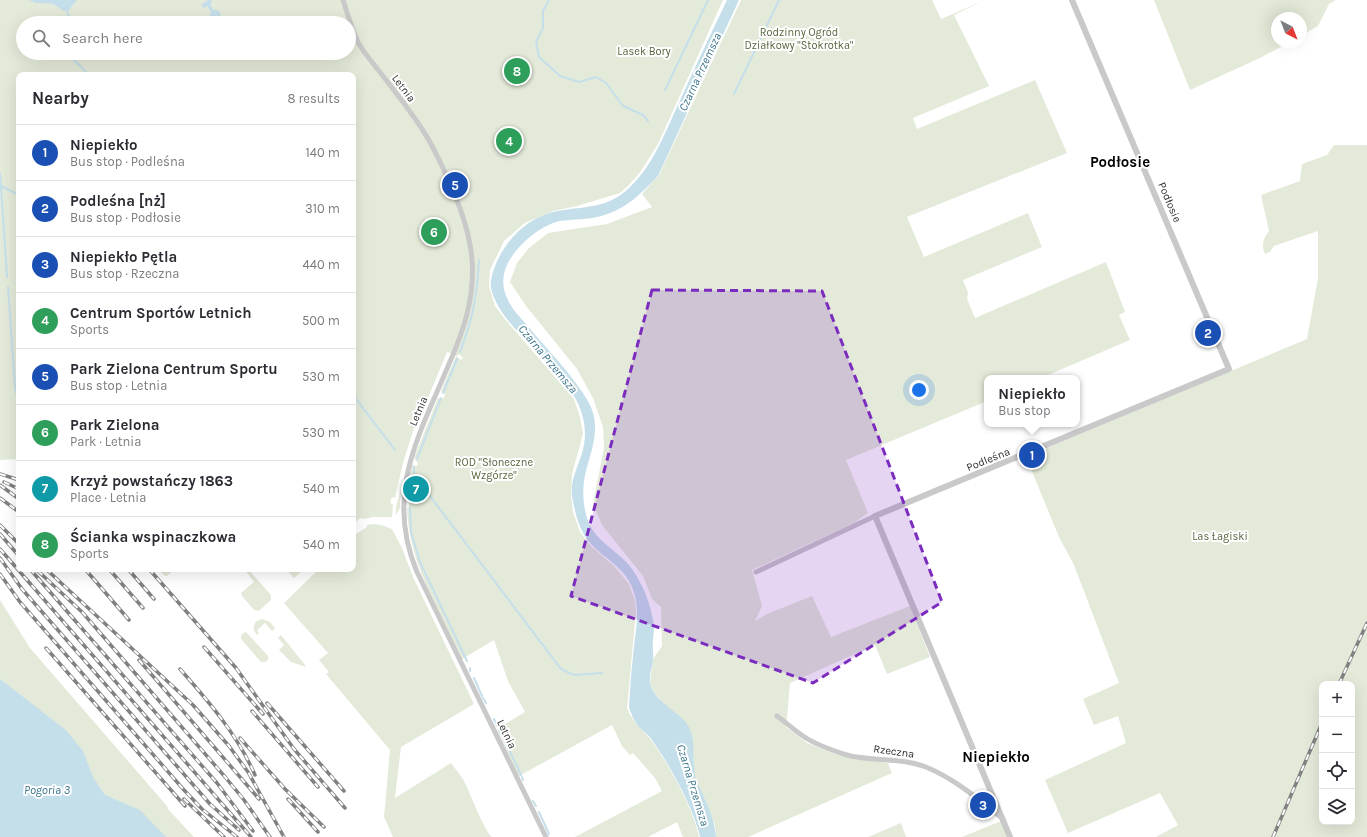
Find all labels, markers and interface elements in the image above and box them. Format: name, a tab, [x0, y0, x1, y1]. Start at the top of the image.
north arrow	[1271, 12, 1307, 48]
search box	[16, 16, 356, 60]
park label: Rodzinny Ogród Działkowy "Stokrotka"	[745, 26, 854, 52]
icon: search	[30, 27, 52, 49]
text: Search here	[62, 29, 143, 47]
water label: Czarna Przemsza	[676, 31, 724, 113]
park label: Lasek Bory	[617, 45, 671, 58]
pin: 8	[504, 56, 530, 86]
street label: Letnia	[389, 72, 418, 105]
text: Nearby	[32, 88, 89, 108]
text: 8 results	[287, 91, 340, 106]
pin: 4	[496, 126, 522, 156]
text: Niepiekło	[70, 136, 138, 154]
text: 1	[43, 145, 47, 160]
text: 140 m	[305, 145, 340, 160]
district label: Podłosie	[1090, 153, 1150, 171]
text: Bus stop · Podleśna	[70, 154, 185, 169]
pin: 5	[442, 170, 468, 200]
street label: Podłosie	[1155, 180, 1184, 225]
text: Podleśna [nż]	[70, 192, 166, 210]
text: 2	[41, 201, 49, 216]
text: 310 m	[305, 201, 340, 216]
text: Bus stop · Podłosie	[70, 210, 181, 225]
pin: 6	[421, 217, 447, 247]
text: Niepiekło Pętla	[70, 248, 177, 266]
text: 3	[41, 257, 49, 272]
text: 440 m	[303, 257, 340, 272]
text: Bus stop · Rzeczna	[70, 266, 179, 281]
text: Centrum Sportów Letnich	[70, 304, 252, 322]
text: 4	[41, 313, 49, 328]
text: 500 m	[302, 313, 340, 328]
pin: 2	[1195, 318, 1221, 348]
text: Sports	[70, 322, 109, 337]
water label: Czarna Przemsza	[515, 322, 581, 396]
text: Park Zielona Centrum Sportu	[70, 360, 278, 378]
text: 5	[41, 369, 49, 384]
text: 530 m	[302, 369, 340, 384]
popup	[984, 375, 1080, 427]
text: Bus stop · Letnia	[70, 378, 167, 393]
your location	[909, 380, 929, 400]
text: Niepiekło	[998, 385, 1066, 403]
street label: Letnia	[406, 394, 430, 428]
text: Bus stop	[998, 403, 1051, 418]
text: Park Zielona	[70, 416, 160, 434]
text: 6	[41, 425, 49, 440]
text: 530 m	[302, 425, 340, 440]
text: Park · Letnia	[70, 434, 141, 449]
pin: 1	[1019, 440, 1045, 470]
street label: Podleśna	[965, 445, 1012, 474]
park label: ROD "Słoneczne Wzgórze"	[455, 456, 533, 482]
text: Krzyż powstańczy 1863	[70, 472, 233, 490]
pin: 7	[403, 474, 429, 504]
text: 7	[42, 481, 48, 496]
text: 540 m	[302, 481, 340, 496]
text: Place · Letnia	[70, 490, 146, 505]
text: Ścianka wspinaczkowa	[70, 528, 236, 546]
park label: Las Łagiski	[1192, 530, 1248, 543]
text: 8	[41, 537, 49, 552]
text: 540 m	[302, 537, 340, 552]
text: Sports	[70, 546, 109, 561]
map controls	[1319, 681, 1355, 825]
button: +	[1319, 681, 1355, 717]
street label: Letnia	[494, 717, 519, 751]
button: −	[1319, 717, 1355, 753]
water label: Czarna Przemsza	[674, 742, 712, 828]
street label: Rzeczna	[873, 742, 915, 761]
district label: Niepiekło	[962, 748, 1030, 766]
button: locate	[1319, 753, 1355, 789]
water label: Pogoria 3	[24, 783, 71, 797]
button: layers	[1319, 789, 1355, 825]
pin: 3	[970, 790, 996, 820]

